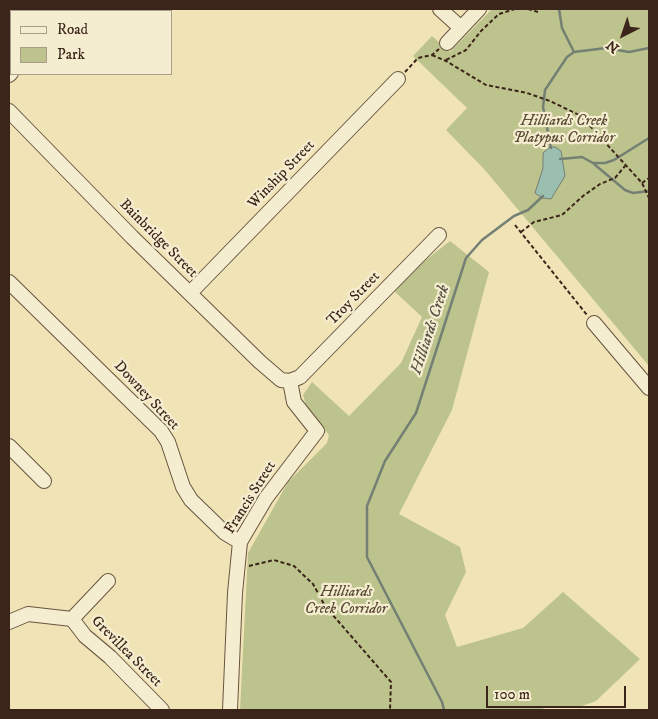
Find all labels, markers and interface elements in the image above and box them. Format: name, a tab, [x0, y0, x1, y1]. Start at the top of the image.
legend	[10, 10, 172, 75]
north arrow	[598, 10, 648, 60]
text: Road	[57, 20, 88, 39]
text: N	[603, 36, 623, 57]
text: Park	[57, 45, 85, 64]
park label: Hilliards Creek Platypus Corridor	[513, 113, 615, 148]
street label: Winship Street	[245, 137, 319, 213]
street label: Bainbridge Street	[115, 196, 201, 282]
street label: Troy Street	[324, 268, 384, 330]
water label: Hilliards Creek	[408, 283, 454, 377]
street label: Downey Street	[109, 358, 183, 434]
street label: Francis Street	[222, 458, 280, 538]
park label: Hilliards Creek Corridor	[305, 584, 387, 619]
street label: Grevillea Street	[87, 613, 165, 691]
scale bar	[488, 676, 628, 708]
text: 100 m	[494, 685, 530, 704]

